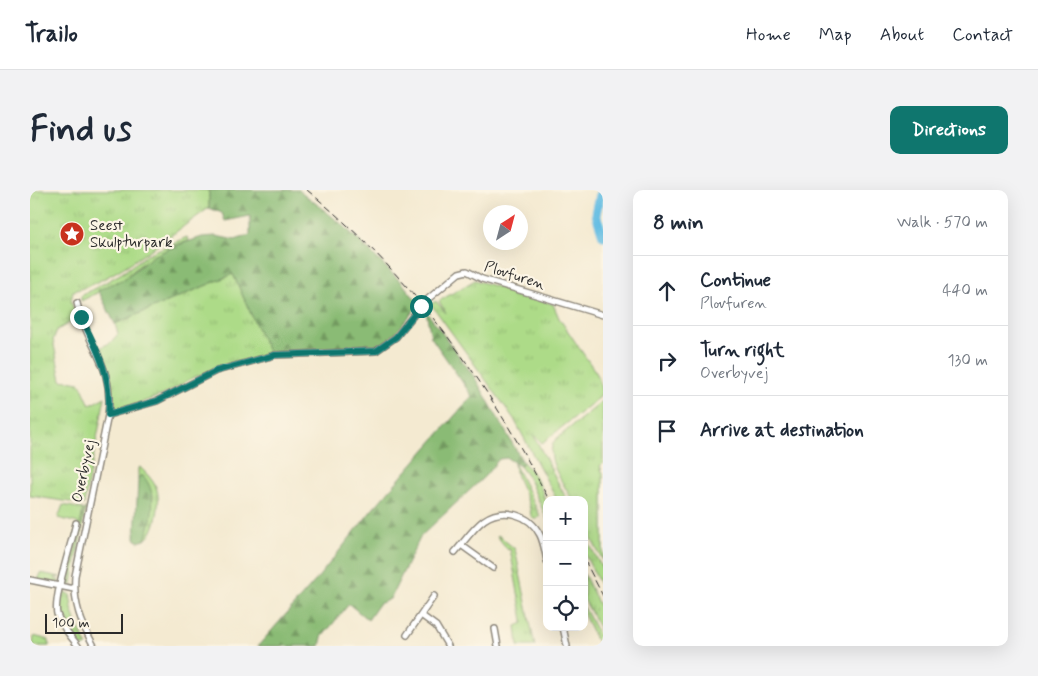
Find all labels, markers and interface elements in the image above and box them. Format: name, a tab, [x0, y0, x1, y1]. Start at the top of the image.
text: Trailo	[25, 19, 78, 50]
text: Home	[746, 23, 791, 47]
text: Map	[819, 23, 852, 47]
text: About	[880, 23, 924, 47]
text: Contact	[952, 23, 1013, 47]
button: Directions	[890, 106, 1008, 154]
text: Find us	[30, 107, 132, 153]
north arrow	[483, 205, 528, 250]
text: 8 min	[653, 209, 704, 237]
text: Walk · 570 m	[897, 212, 988, 233]
place label: Seest Skulpturpark	[90, 216, 173, 253]
place icon: Seest Skulpturpark	[59, 221, 85, 247]
street label: Plovfuren	[482, 257, 548, 295]
text: Continue	[700, 268, 771, 293]
icon: ahead	[653, 277, 681, 305]
text: 440 m	[942, 280, 988, 301]
text: Plovfuren	[700, 293, 767, 314]
route start	[410, 295, 433, 318]
route end	[70, 306, 93, 329]
text: Turn right	[700, 338, 784, 363]
icon: right	[653, 347, 681, 375]
text: 130 m	[947, 350, 988, 371]
text: Overbyvej	[700, 363, 768, 384]
icon: arrive	[653, 417, 681, 445]
text: Arrive at destination	[700, 418, 864, 443]
street label: Overbyvej	[68, 438, 100, 505]
map controls	[543, 496, 588, 631]
button: +	[543, 496, 588, 541]
button: −	[543, 541, 588, 586]
button: locate	[543, 586, 588, 631]
scale bar	[45, 611, 122, 634]
text: 100 m	[52, 614, 90, 632]

